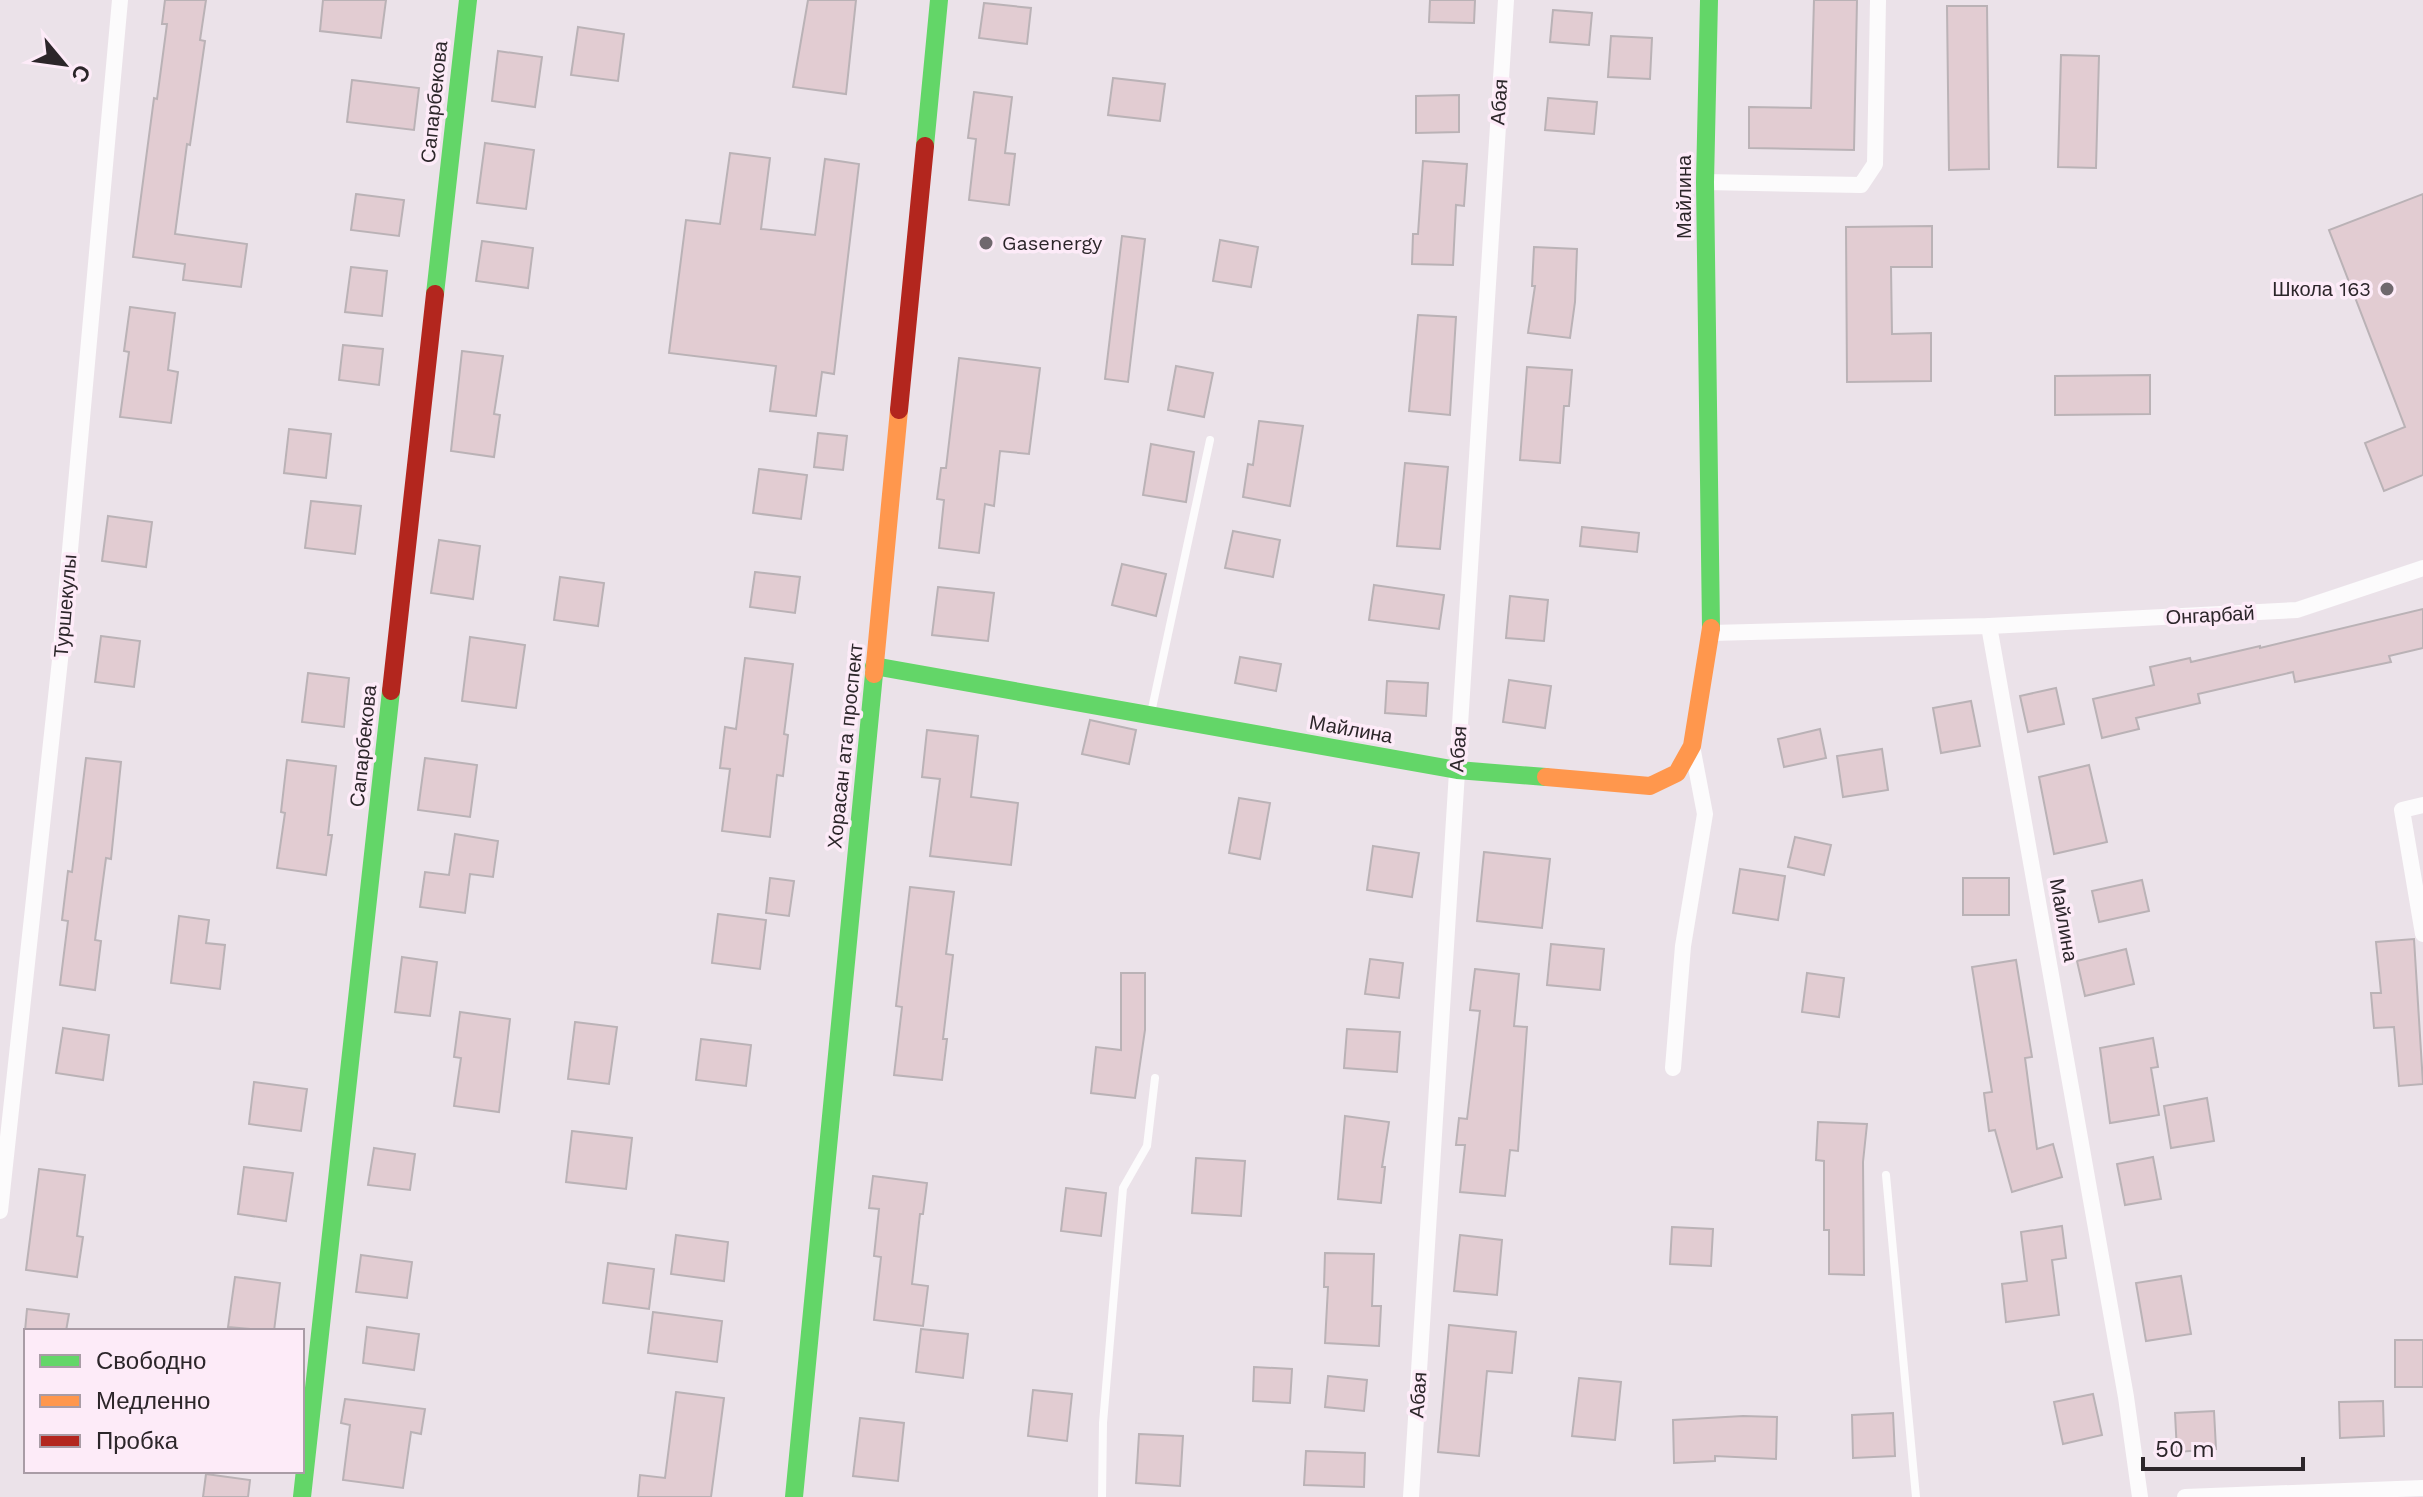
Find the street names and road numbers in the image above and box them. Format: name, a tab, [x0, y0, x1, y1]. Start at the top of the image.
street label: Сапарбекова	[416, 39, 452, 164]
street label: Абая	[1485, 78, 1513, 126]
street label: Майлина	[1672, 154, 1696, 239]
street label: Туршекулы	[49, 553, 81, 659]
street label: Онгарбай	[2165, 601, 2255, 629]
street label: Хорасан ата проспект	[822, 642, 868, 850]
street label: Сапарбекова	[345, 683, 381, 808]
street label: Майлина	[1307, 710, 1395, 748]
street label: Абая	[1444, 725, 1472, 773]
street label: Майлина	[2045, 876, 2083, 964]
street label: Абая	[1404, 1371, 1432, 1419]

